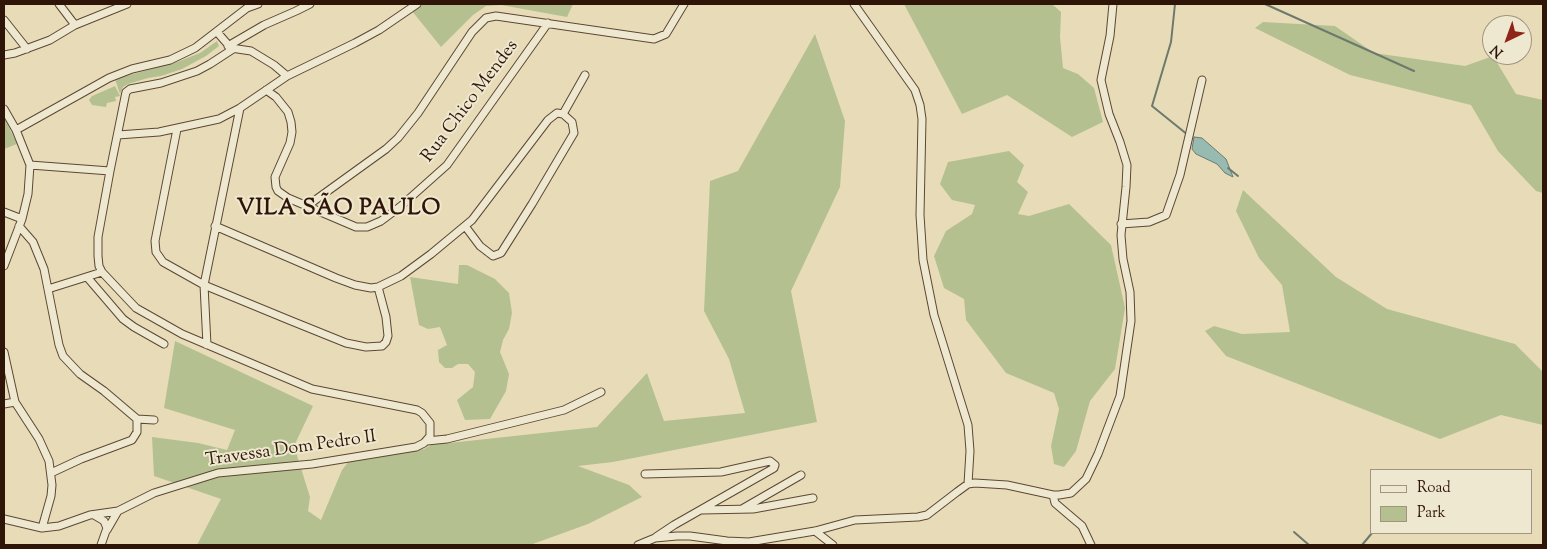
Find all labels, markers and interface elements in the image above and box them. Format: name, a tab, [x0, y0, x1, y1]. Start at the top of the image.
north arrow	[1482, 15, 1532, 65]
street label: Rua Chico Mendes	[418, 37, 524, 167]
text: N	[1487, 39, 1508, 62]
district label: VILA SÃO PAULO	[235, 197, 443, 223]
street label: Travessa Dom Pedro II	[204, 427, 378, 473]
legend	[1370, 469, 1532, 534]
text: Road	[1417, 478, 1451, 499]
text: Park	[1417, 503, 1446, 524]

